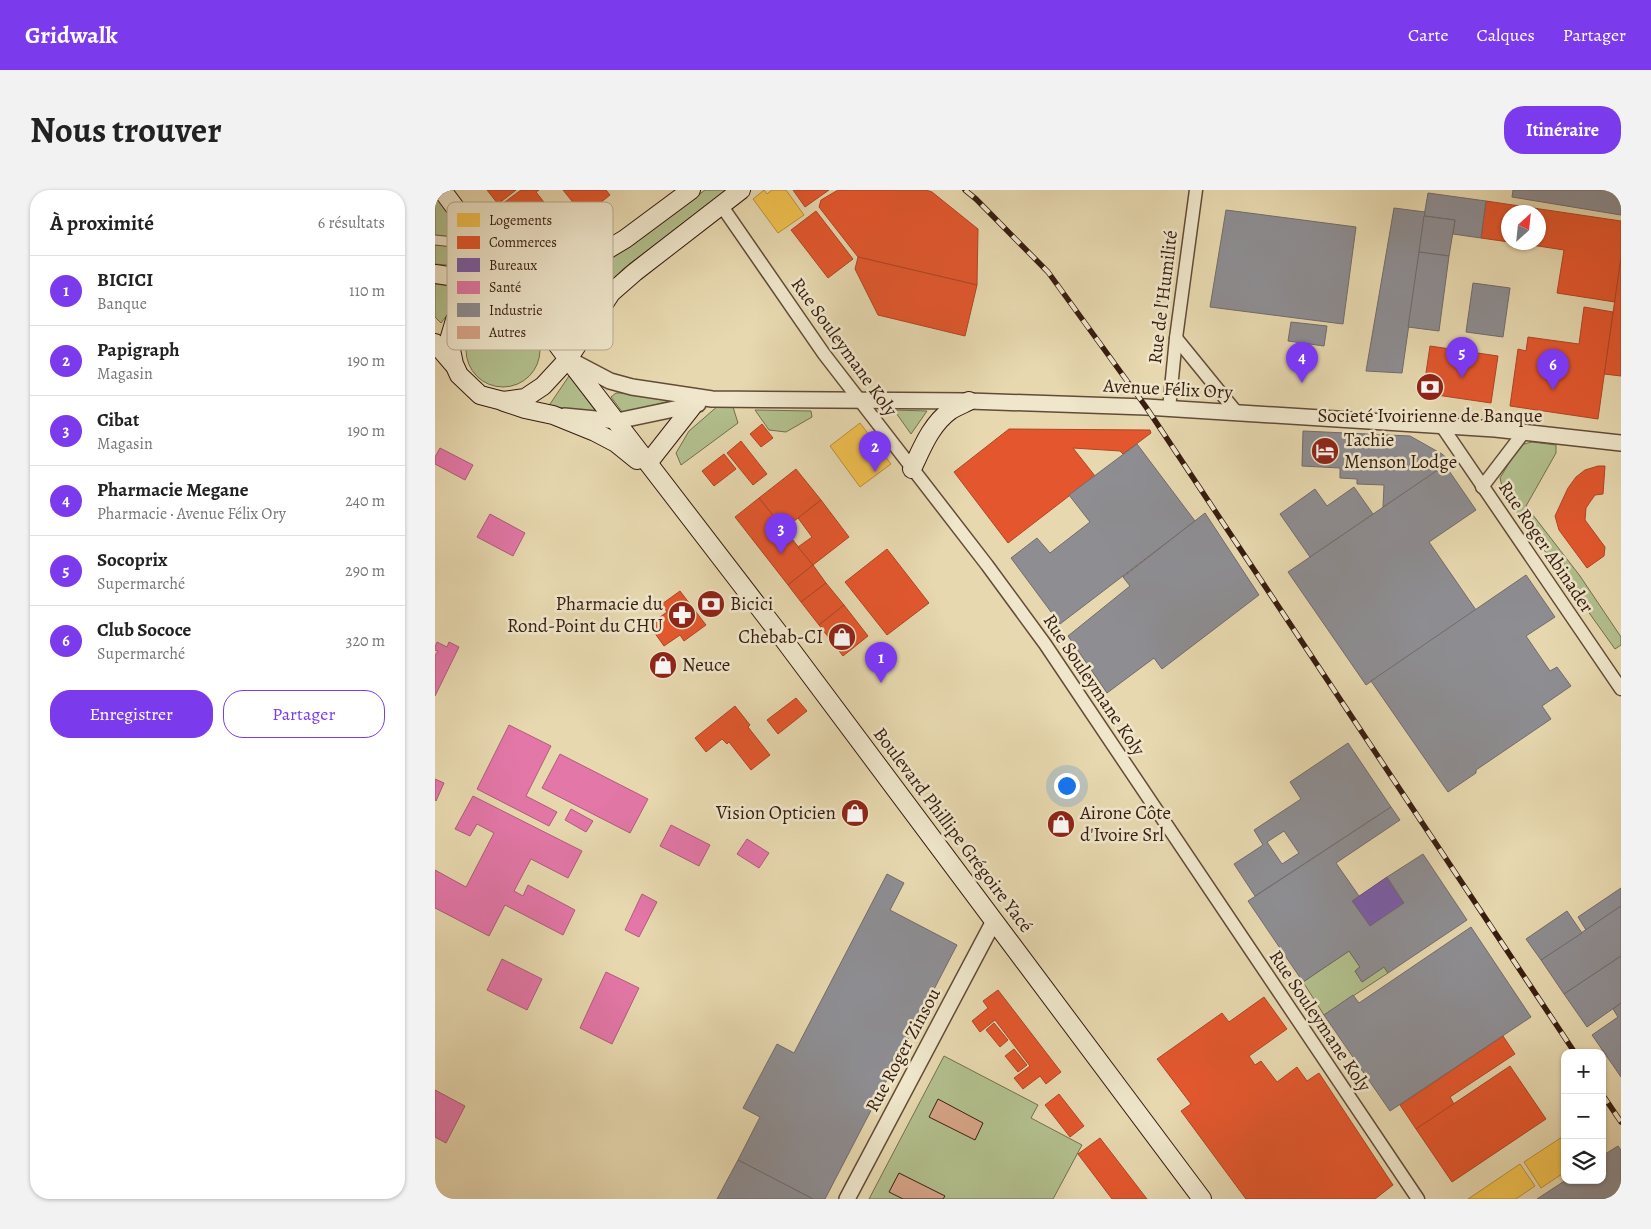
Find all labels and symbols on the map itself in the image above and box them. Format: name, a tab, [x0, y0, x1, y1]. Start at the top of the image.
legend	[447, 202, 613, 350]
north arrow	[1501, 205, 1546, 250]
text: Logements	[489, 211, 552, 230]
street label: Rue de l'Humilité	[1142, 229, 1184, 365]
text: Commerces	[489, 233, 557, 252]
text: Bureaux	[489, 256, 538, 275]
street label: Rue Souleymane Koly	[785, 272, 904, 422]
text: Santé	[489, 278, 521, 297]
text: Industrie	[489, 301, 543, 320]
text: Autres	[488, 323, 526, 342]
pin: 5	[1446, 337, 1478, 378]
pin: 4	[1286, 342, 1318, 383]
pin: 6	[1537, 349, 1569, 390]
bank icon: Societé Ivoirienne de Banque	[1415, 372, 1445, 402]
street label: Avenue Félix Ory	[1102, 373, 1234, 405]
place label: Societé Ivoirienne de Banque	[1318, 403, 1542, 429]
place label: Tachie Menson Lodge	[1344, 427, 1457, 475]
pin: 2	[859, 431, 891, 472]
hotel icon: Tachie Menson Lodge	[1310, 436, 1340, 466]
street label: Rue Roger Abinader	[1492, 476, 1600, 618]
pin: 3	[765, 513, 797, 554]
bank icon: Bicici	[696, 589, 726, 619]
place label: Pharmacie du Rond-Point du CHU	[507, 591, 664, 639]
place label: Bicici	[730, 591, 773, 617]
pharmacy icon: Pharmacie du Rond-Point du CHU	[667, 600, 697, 630]
street label: Rue Souleymane Koly	[1037, 609, 1151, 761]
shop icon: Chebab-CI	[827, 622, 857, 652]
place label: Chebab-CI	[738, 624, 823, 650]
pin: 1	[865, 642, 897, 683]
shop icon: Neuce	[648, 650, 678, 680]
place label: Neuce	[682, 652, 730, 678]
street label: Boulevard Phillipe Grégoire Yacé	[867, 722, 1039, 938]
your location	[1054, 773, 1080, 799]
shop icon: Vision Opticien	[840, 798, 870, 828]
place label: Vision Opticien	[715, 800, 836, 826]
place label: Airone Côte d'Ivoire Srl	[1079, 800, 1171, 848]
shop icon: Airone Côte d'Ivoire Srl	[1046, 809, 1076, 839]
street label: Rue Souleymane Koly	[1263, 945, 1377, 1097]
street label: Rue Roger Zinsou	[859, 983, 947, 1117]

